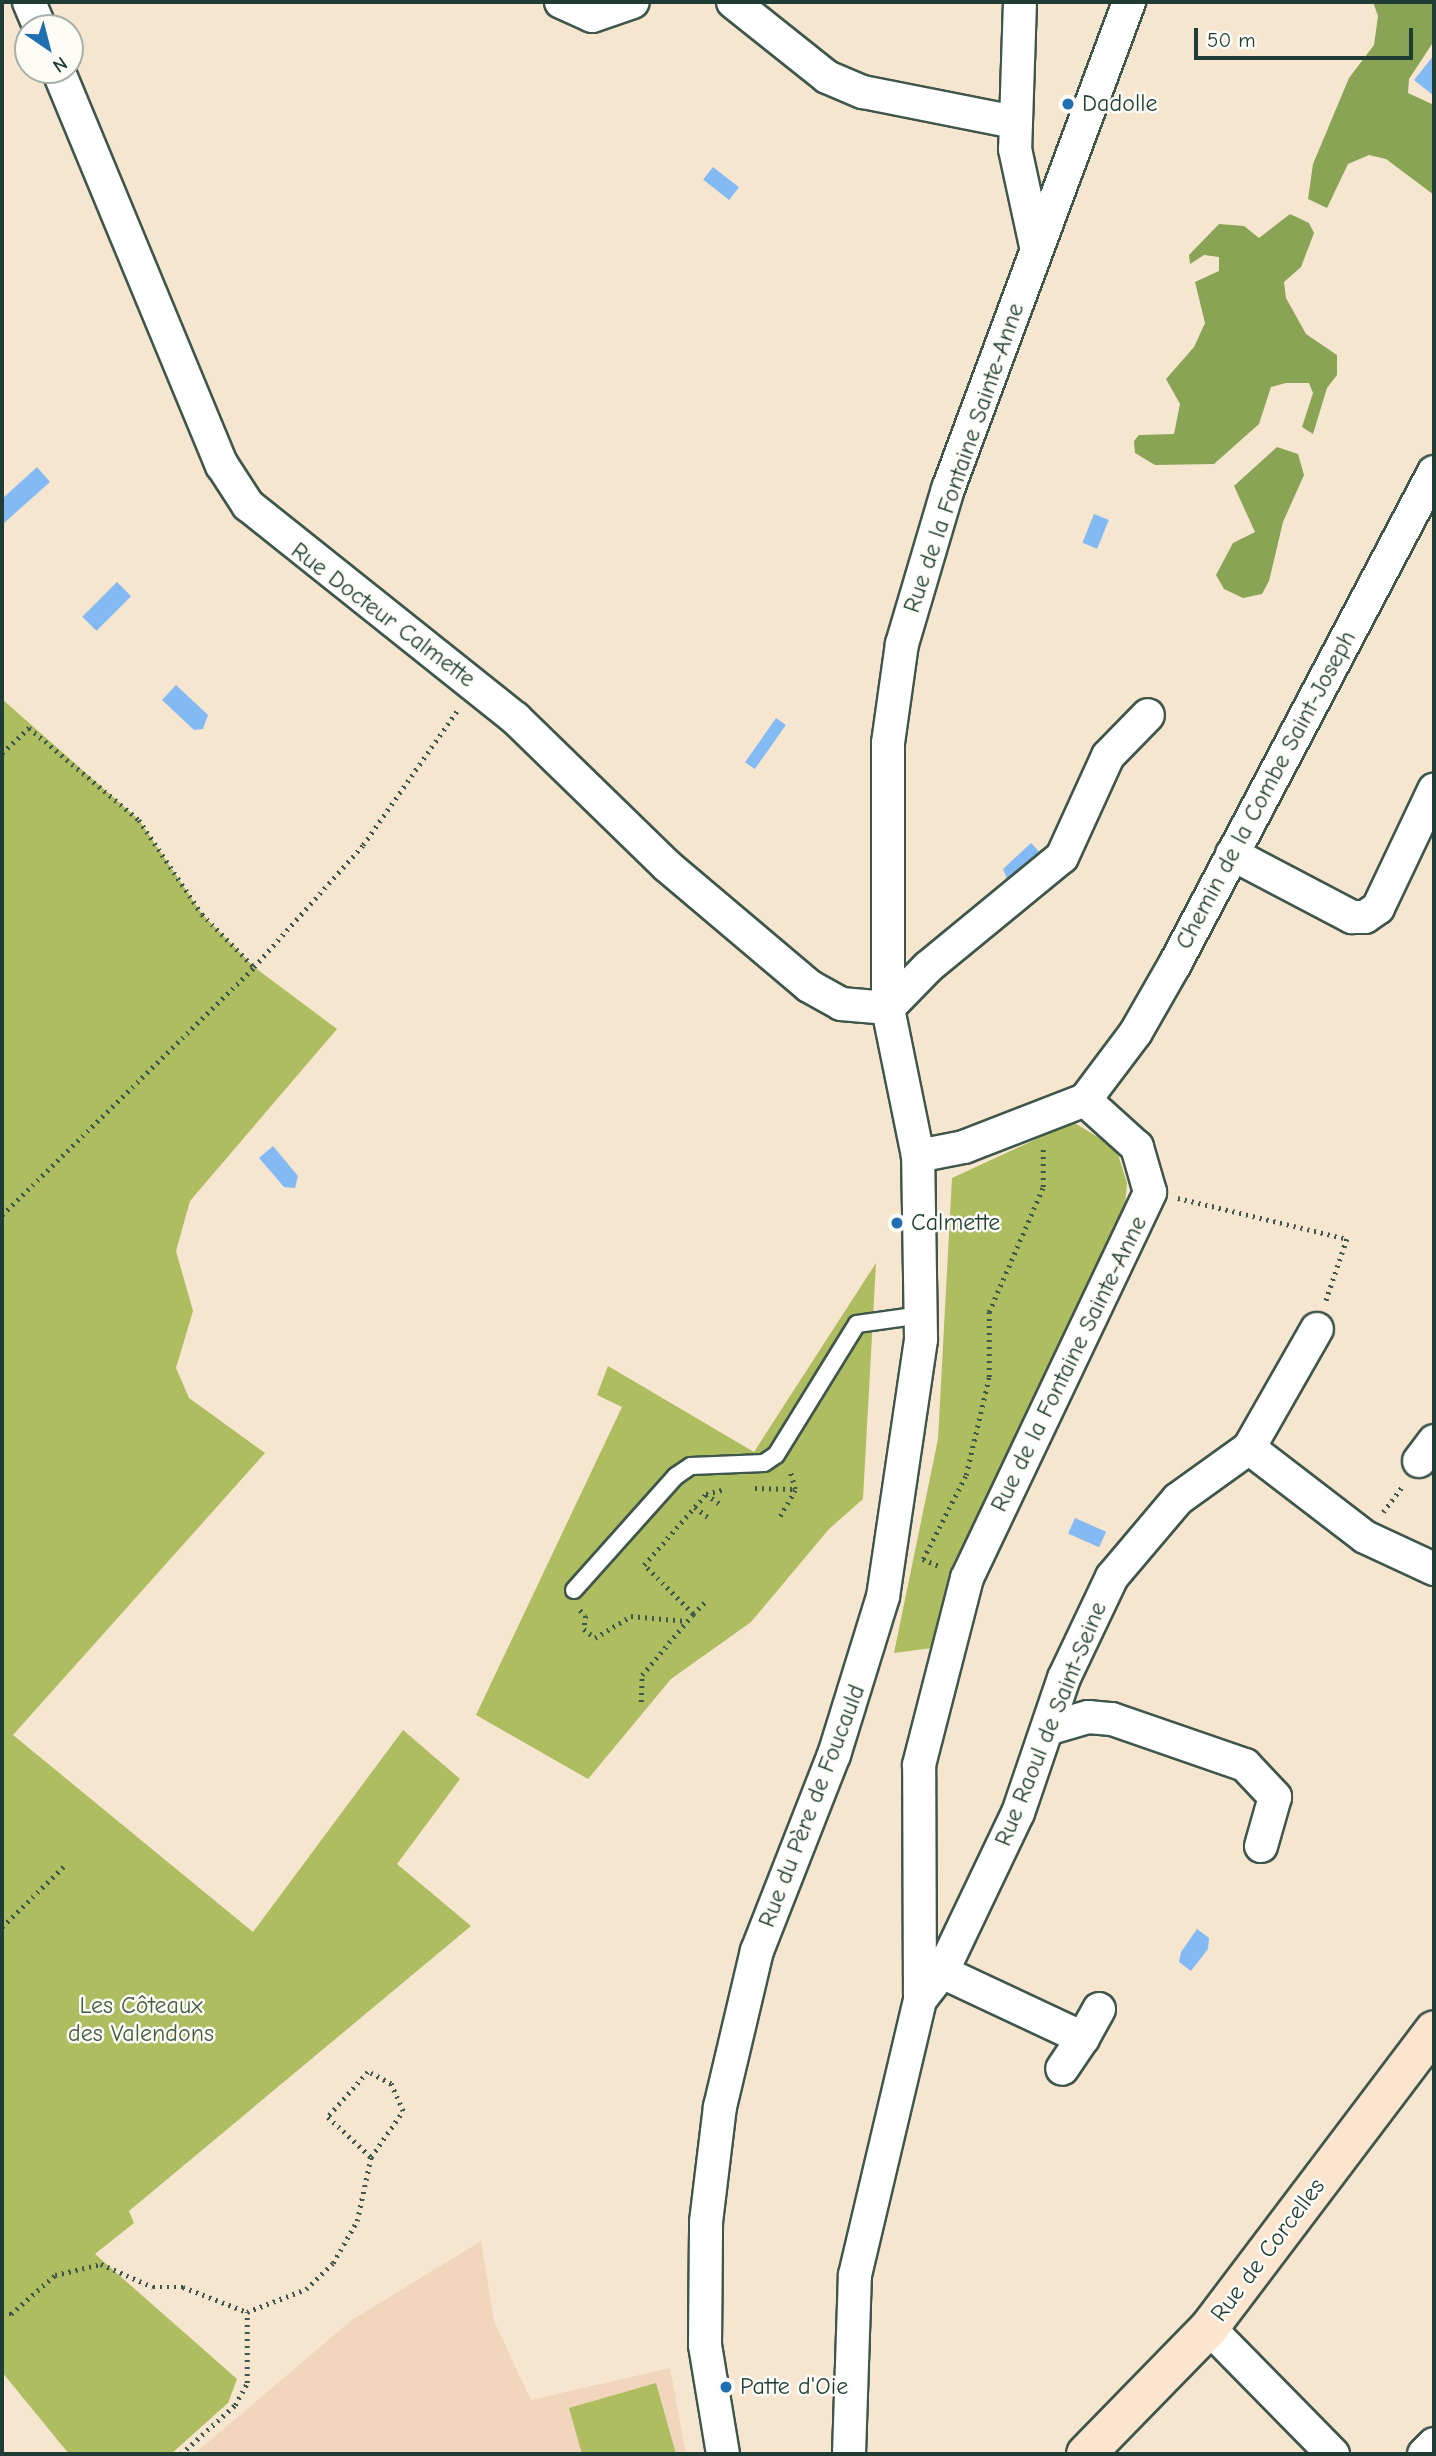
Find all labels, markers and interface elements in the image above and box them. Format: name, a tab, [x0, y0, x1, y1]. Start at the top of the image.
north arrow	[14, 14, 84, 84]
scale bar	[1198, 14, 1417, 58]
text: 50 m	[1207, 28, 1256, 52]
text: N	[49, 52, 71, 77]
place label: Dadolle	[1082, 90, 1157, 118]
marker: Dadolle	[1060, 96, 1076, 112]
street label: Rue de la Fontaine Sainte-Anne	[897, 299, 1031, 617]
street label: Rue Docteur Calmette	[285, 536, 481, 694]
street label: Chemin de la Combe Saint-Joseph	[1170, 626, 1362, 954]
place label: Calmette	[911, 1209, 1000, 1237]
street label: Rue de la Fontaine Sainte-Anne	[985, 1211, 1153, 1517]
marker: Calmette	[889, 1215, 905, 1231]
street label: Rue Raoul de Saint-Seine	[989, 1598, 1113, 1850]
street label: Rue du Père de Foucauld	[752, 1681, 872, 1931]
park label: Les Côteaux des Valendons	[68, 1992, 214, 2048]
street label: Rue de Corcelles	[1205, 2173, 1331, 2327]
place label: Patte d'Oie	[740, 2373, 848, 2401]
marker: Patte d'Oie	[718, 2379, 734, 2395]

